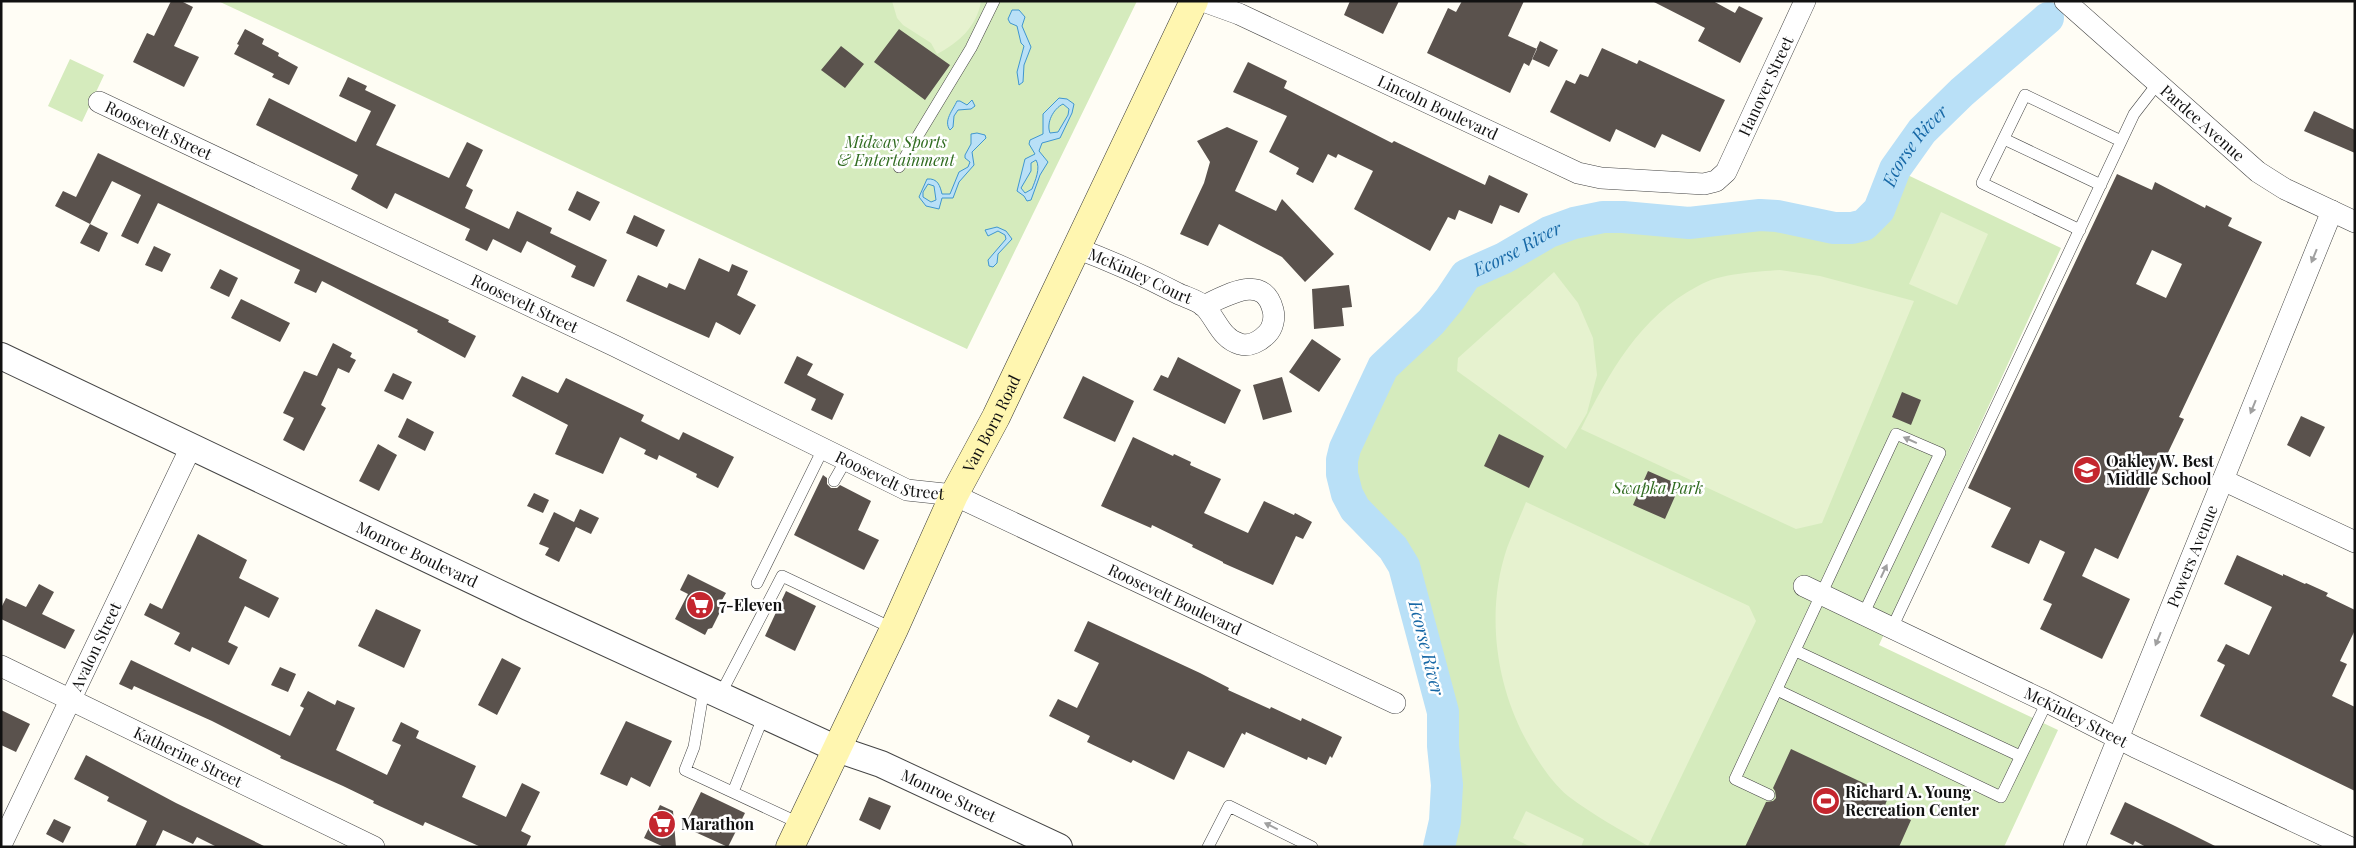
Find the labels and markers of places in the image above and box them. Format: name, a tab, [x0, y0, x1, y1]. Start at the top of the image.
place label: Oakley W. Best Middle School	[2106, 450, 2214, 489]
school or university icon: Oakley W. Best Middle School	[2072, 455, 2102, 485]
supermarket icon: 7-Eleven	[685, 590, 715, 620]
place label: 7-Eleven	[719, 594, 782, 615]
place label: Richard A. Young Recreation Center	[1845, 781, 1980, 820]
sports icon: Richard A. Young Recreation Center	[1811, 786, 1841, 816]
supermarket icon: Marathon	[647, 809, 677, 839]
place label: Marathon	[681, 813, 754, 834]

